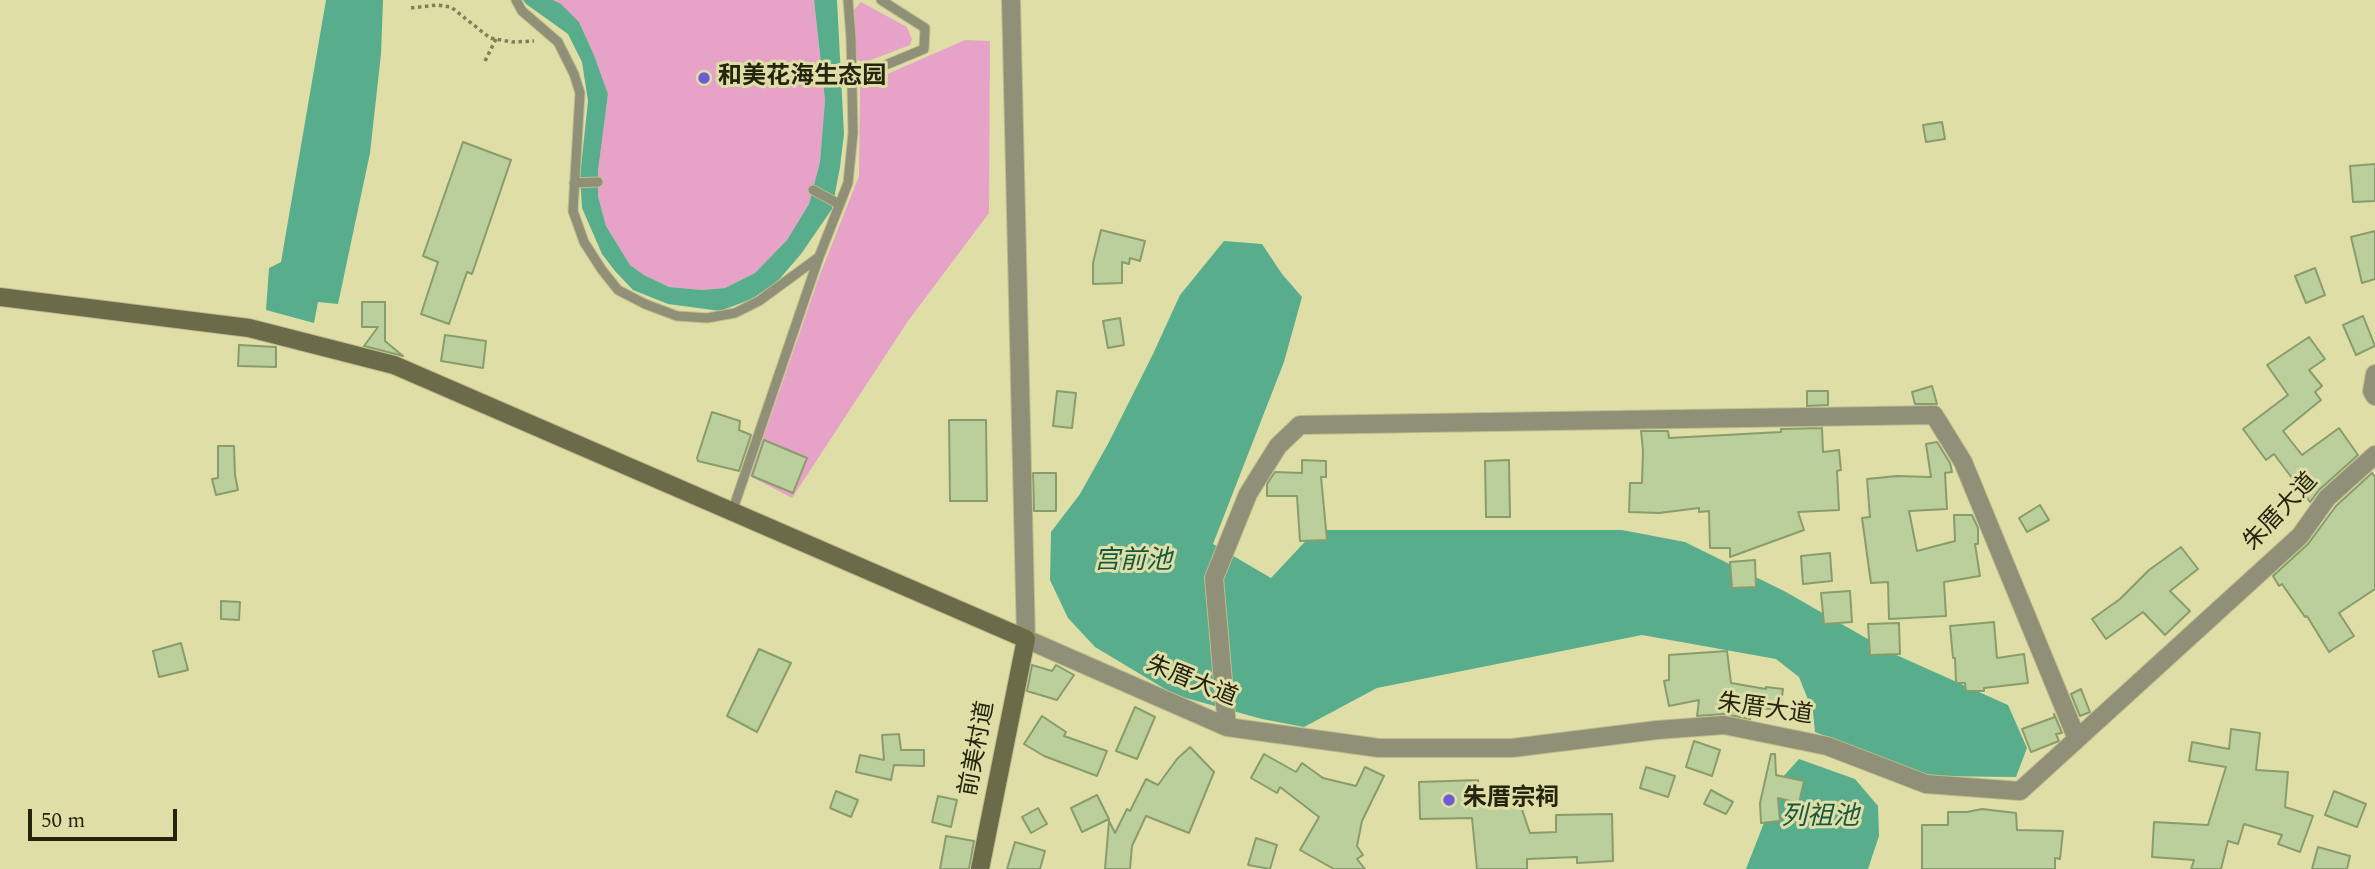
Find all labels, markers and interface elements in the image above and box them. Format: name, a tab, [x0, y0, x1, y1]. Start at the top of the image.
place label: 和美花海生态园	[718, 64, 886, 92]
marker: 和美花海生态园	[696, 70, 712, 86]
street label: 朱厝大道	[2239, 468, 2325, 558]
water label: 宫前池	[1094, 547, 1172, 579]
street label: 朱厝大道	[1141, 652, 1241, 714]
street label: 朱厝大道	[1715, 690, 1815, 732]
street label: 前美村道	[956, 699, 1002, 799]
place label: 朱厝宗祠	[1463, 786, 1559, 814]
marker: 朱厝宗祠	[1441, 792, 1457, 808]
scale bar	[32, 796, 180, 840]
water label: 列祖池	[1781, 803, 1859, 835]
text: 50 m	[41, 805, 85, 837]

